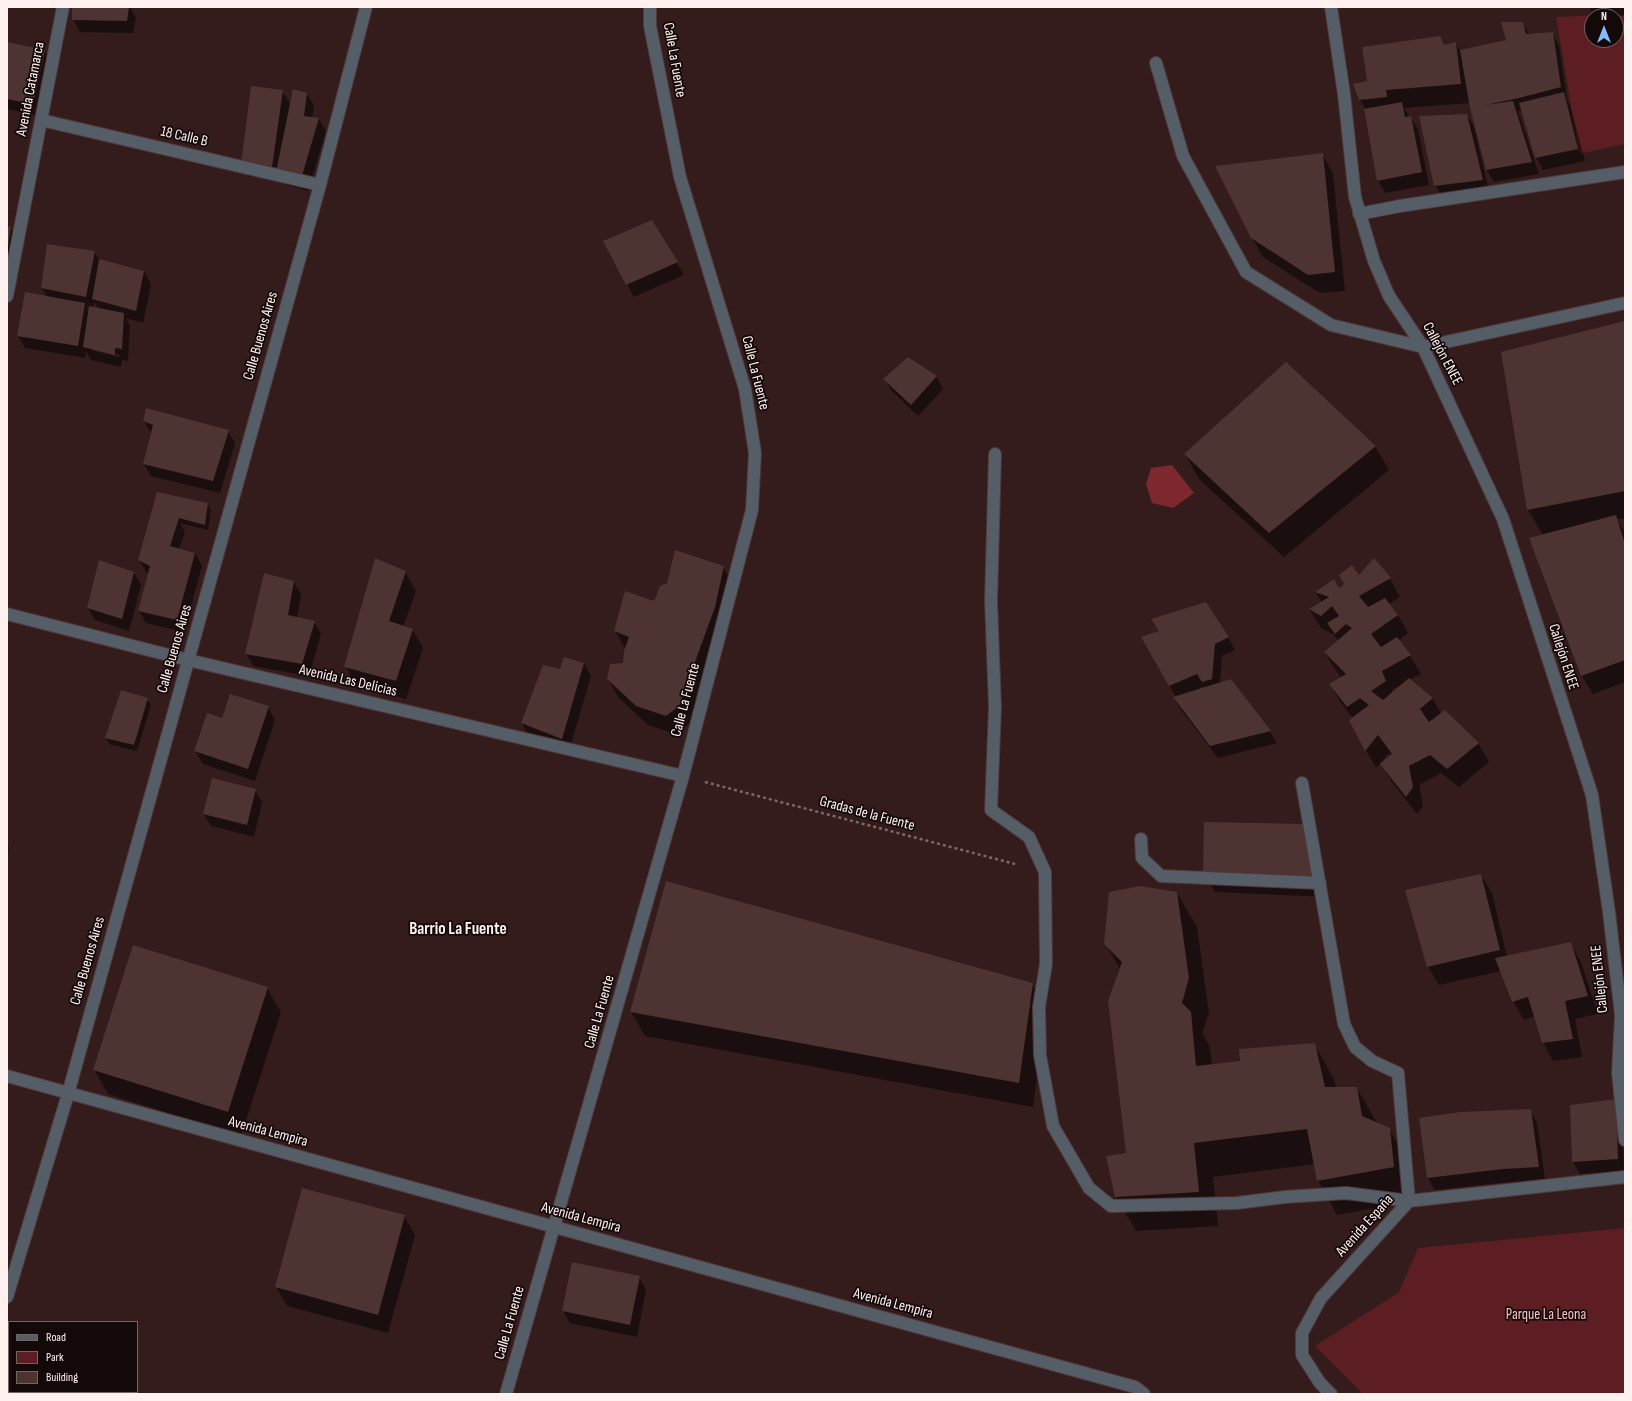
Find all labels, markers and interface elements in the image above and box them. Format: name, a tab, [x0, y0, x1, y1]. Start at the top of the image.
north arrow	[1584, 8, 1624, 48]
text: N	[1601, 10, 1607, 23]
street label: Calle La Fuente	[659, 21, 689, 99]
street label: Avenida Catamarca	[13, 40, 49, 138]
street label: 18 Calle B	[159, 123, 209, 151]
street label: Calle Buenos Aires	[240, 290, 282, 382]
street label: Callejón ENEE	[1418, 320, 1466, 388]
street label: Calle La Fuente	[737, 334, 773, 412]
street label: Calle Buenos Aires	[154, 603, 196, 695]
street label: Callejón ENEE	[1544, 622, 1582, 692]
street label: Avenida Las Delicias	[297, 661, 399, 701]
street label: Calle La Fuente	[668, 661, 704, 739]
street label: Gradas de la Fuente	[817, 793, 917, 835]
street label: Calle Buenos Aires	[67, 915, 109, 1007]
district label: Barrio La Fuente	[409, 920, 507, 940]
street label: Callejón ENEE	[1587, 944, 1613, 1014]
street label: Calle La Fuente	[581, 973, 619, 1051]
street label: Avenida Lempira	[226, 1113, 310, 1151]
street label: Avenida España	[1332, 1191, 1398, 1261]
street label: Avenida Lempira	[539, 1199, 623, 1237]
street label: Calle La Fuente	[491, 1284, 529, 1362]
street label: Avenida Lempira	[851, 1285, 935, 1323]
park label: Parque La Leona	[1506, 1306, 1586, 1324]
legend	[8, 1321, 138, 1393]
text: Road	[46, 1330, 66, 1345]
text: Park	[46, 1350, 64, 1365]
text: Building	[46, 1370, 78, 1385]

